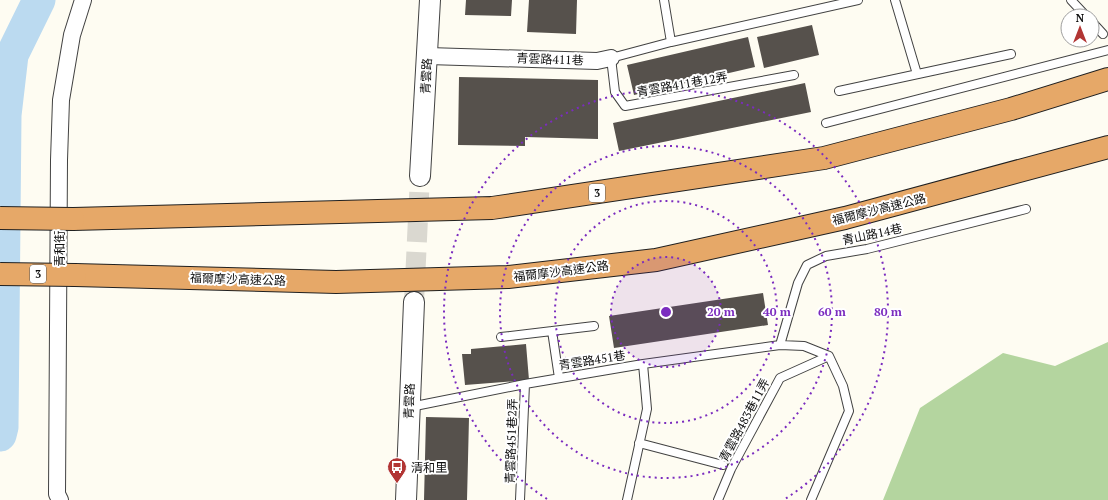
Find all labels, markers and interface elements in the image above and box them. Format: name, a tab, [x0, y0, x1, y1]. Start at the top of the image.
north arrow	[1060, 8, 1100, 48]
text: N	[1076, 11, 1085, 25]
street label: 青雲路411巷	[516, 50, 584, 68]
street label: 青雲路	[418, 58, 434, 94]
street label: 青雲路411巷12弄	[635, 69, 729, 99]
road number: 3	[589, 184, 605, 202]
street label: 福爾摩沙高速公路	[831, 190, 927, 228]
street label: 青山路14巷	[841, 220, 903, 248]
street label: 青和街	[52, 231, 67, 267]
street label: 福爾摩沙高速公路	[512, 258, 610, 284]
road number: 3	[30, 265, 46, 283]
street label: 福爾摩沙高速公路	[190, 270, 286, 288]
text: 20 m	[707, 304, 735, 319]
text: 40 m	[763, 304, 791, 319]
text: 60 m	[818, 304, 846, 319]
text: 80 m	[874, 304, 902, 319]
centre of rings	[659, 305, 673, 319]
street label: 青雲路451巷	[558, 347, 626, 373]
street label: 青雲路483巷11弄	[716, 376, 772, 464]
street label: 青雲路	[401, 383, 417, 419]
street label: 青雲路451巷2弄	[502, 398, 520, 484]
bus stop icon: 清和里	[386, 456, 408, 484]
place label: 清和里	[411, 460, 447, 475]

